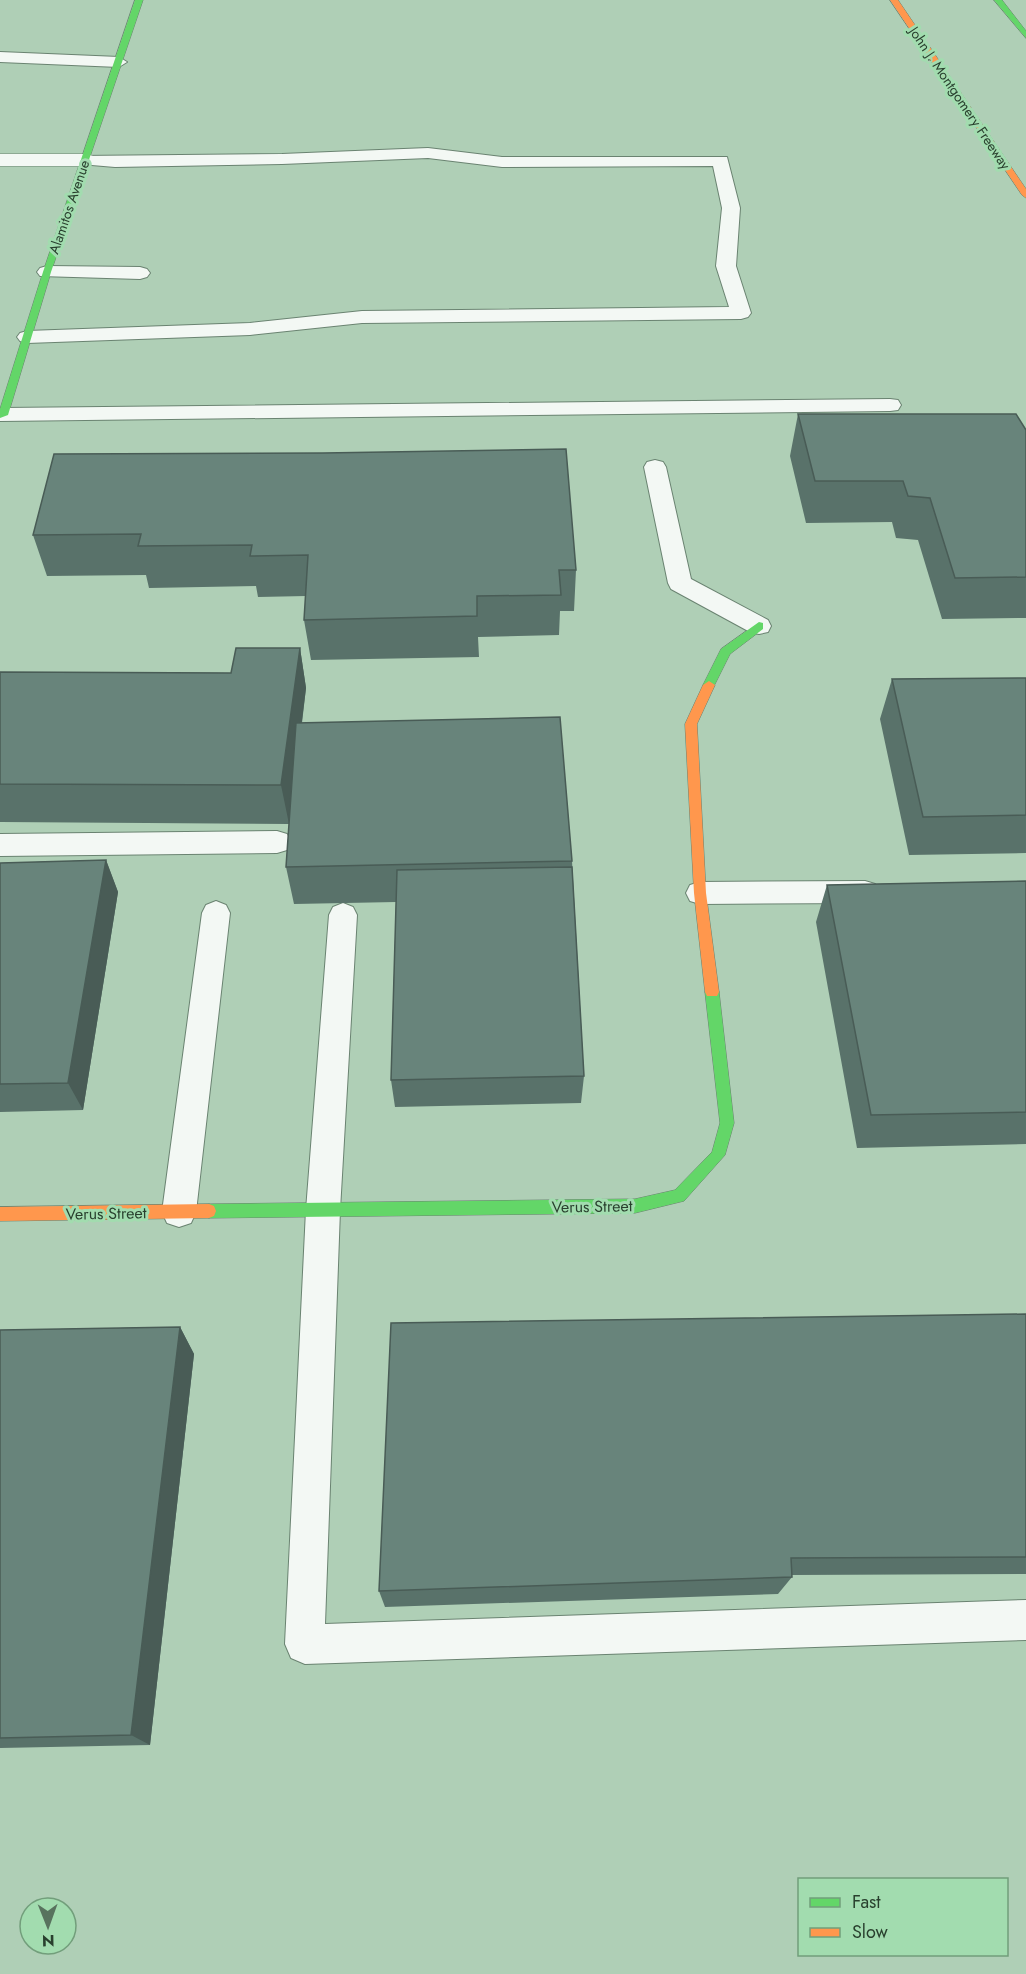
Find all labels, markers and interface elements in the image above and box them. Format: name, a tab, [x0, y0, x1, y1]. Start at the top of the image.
street label: John J. Montgomery Freeway	[903, 21, 1016, 174]
street label: Alamitos Avenue	[44, 157, 94, 257]
street label: Verus Street	[551, 1194, 633, 1219]
street label: Verus Street	[65, 1201, 147, 1226]
legend	[798, 1878, 1008, 1956]
text: Fast	[852, 1889, 881, 1915]
north arrow	[18, 1896, 78, 1956]
text: Slow	[852, 1919, 889, 1945]
text: N	[42, 1929, 55, 1952]

